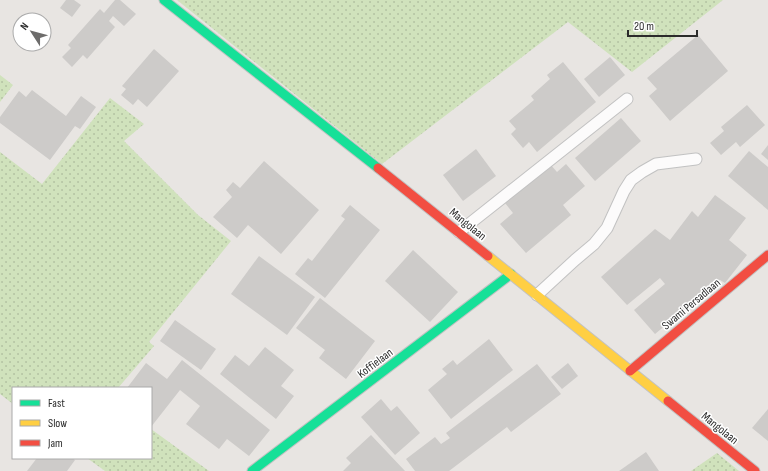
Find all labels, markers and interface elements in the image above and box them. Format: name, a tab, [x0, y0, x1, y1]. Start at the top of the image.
north arrow	[12, 12, 52, 52]
scale bar	[628, 12, 697, 38]
text: 20 m	[634, 19, 654, 34]
text: N	[17, 20, 31, 33]
street label: Mangolaan	[446, 205, 489, 244]
street label: Swami Persadlaan	[659, 276, 724, 333]
street label: Koffielaan	[355, 345, 396, 382]
legend	[12, 387, 152, 459]
text: Fast	[48, 396, 65, 411]
street label: Mangolaan	[698, 409, 741, 448]
text: Slow	[48, 416, 67, 431]
text: Jam	[47, 436, 63, 451]

